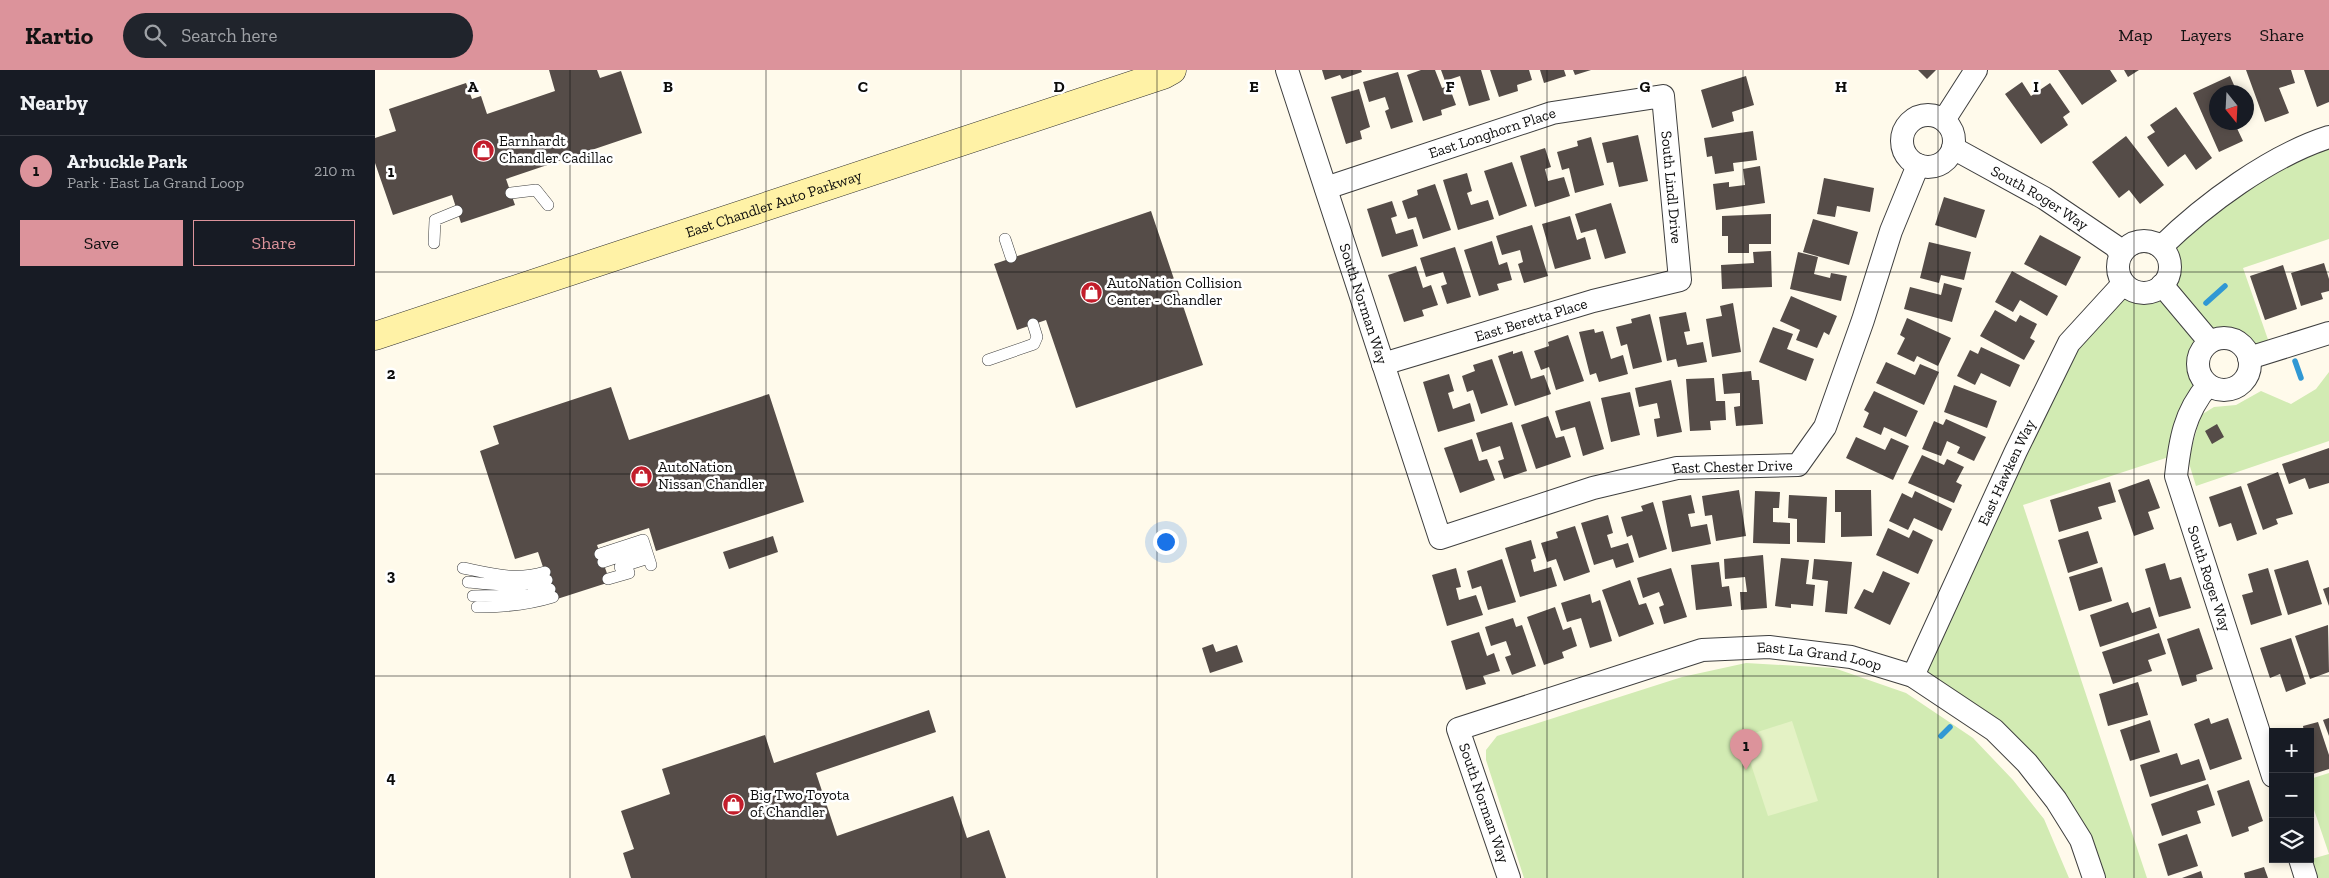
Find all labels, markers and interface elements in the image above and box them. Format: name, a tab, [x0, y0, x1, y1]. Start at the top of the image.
search box	[123, 13, 473, 58]
text: Kartio	[25, 21, 93, 50]
icon: search	[141, 21, 169, 49]
text: Search here	[181, 24, 277, 47]
text: Map	[2118, 24, 2153, 46]
text: Layers	[2181, 24, 2232, 46]
text: Share	[2260, 24, 2304, 46]
text: A	[468, 77, 479, 96]
text: B	[663, 77, 673, 96]
text: C	[858, 77, 868, 96]
text: D	[1053, 77, 1065, 96]
text: E	[1249, 77, 1259, 96]
text: F	[1445, 77, 1455, 96]
text: G	[1640, 77, 1651, 96]
text: H	[1835, 77, 1847, 96]
text: I	[2033, 77, 2039, 96]
north arrow	[2209, 85, 2254, 130]
text: Nearby	[20, 90, 88, 115]
street label: East Longhorn Place	[1426, 103, 1558, 162]
street label: South Lindl Drive	[1657, 130, 1686, 244]
place label: Earnhardt Chandler Cadillac	[499, 132, 613, 167]
shop icon: Earnhardt Chandler Cadillac	[471, 138, 495, 162]
text: Arbuckle Park	[67, 150, 187, 173]
text: 1	[33, 161, 39, 180]
text: 210 m	[314, 161, 355, 180]
text: 1	[388, 162, 395, 181]
street label: South Roger Way	[1988, 162, 2092, 234]
street label: East Chandler Auto Parkway	[683, 166, 864, 241]
text: Park · East La Grand Loop	[67, 173, 244, 192]
button: Save	[20, 220, 183, 266]
button: Share	[193, 220, 355, 266]
street label: South Norman Way	[1335, 241, 1392, 367]
place label: AutoNation Collision Center - Chandler	[1107, 274, 1242, 309]
shop icon: AutoNation Collision Center - Chandler	[1079, 280, 1103, 304]
street label: East Beretta Place	[1473, 294, 1589, 346]
text: 2	[387, 364, 396, 383]
street label: East Hawken Way	[1974, 416, 2039, 528]
street label: East Chester Drive	[1670, 456, 1793, 478]
place label: AutoNation Nissan Chandler	[658, 458, 765, 493]
shop icon: AutoNation Nissan Chandler	[630, 464, 654, 488]
street label: South Roger Way	[2184, 523, 2235, 634]
your location	[1153, 529, 1179, 555]
text: 3	[387, 566, 396, 585]
street label: East La Grand Loop	[1756, 638, 1884, 675]
map controls	[2269, 728, 2314, 863]
button: +	[2269, 728, 2314, 773]
pin: 1	[1730, 729, 1762, 770]
street label: South Norman Way	[1455, 741, 1513, 866]
text: 4	[386, 768, 396, 787]
button: −	[2269, 773, 2314, 818]
place label: Big Two Toyota of Chandler	[750, 786, 850, 821]
shop icon: Big Two Toyota of Chandler	[722, 792, 746, 816]
button: layers	[2269, 818, 2314, 863]

